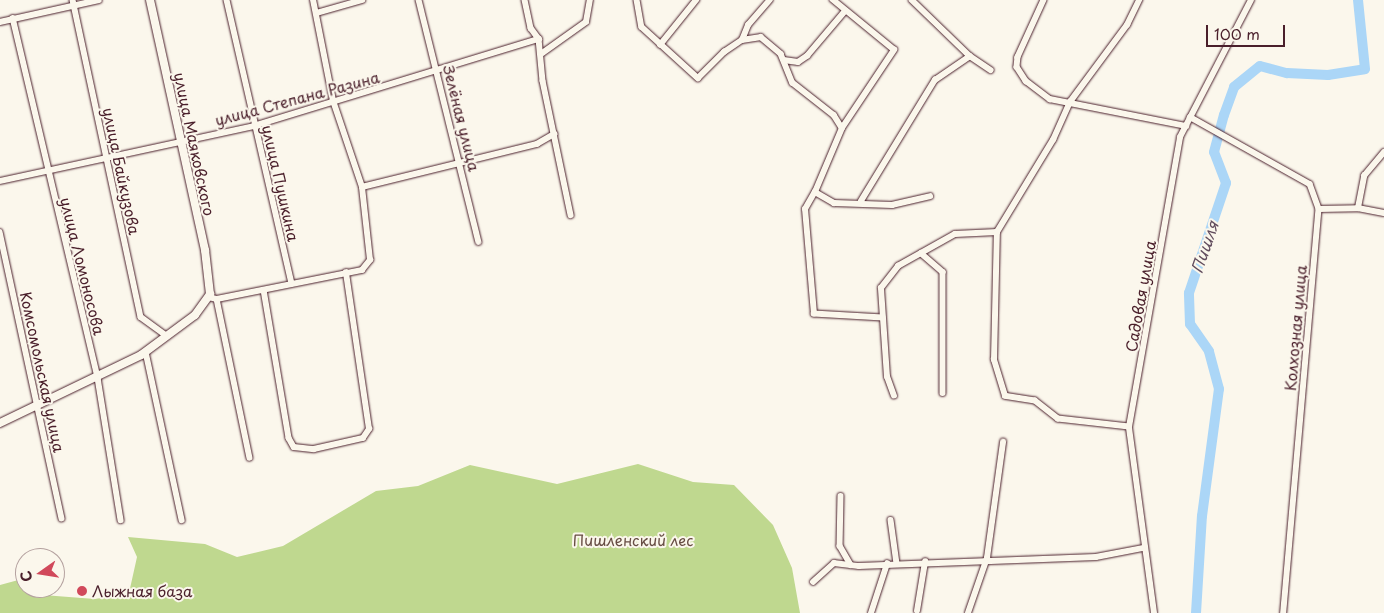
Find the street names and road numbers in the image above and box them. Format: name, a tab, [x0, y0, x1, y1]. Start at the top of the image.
street label: Зелёная улица	[440, 63, 484, 173]
street label: улица Степана Разина	[212, 67, 382, 129]
street label: улица Маяковского	[171, 70, 219, 218]
street label: улица Байкузова	[100, 106, 144, 236]
street label: улица Пушкина	[259, 123, 303, 243]
street label: улица Ломоносова	[57, 195, 109, 337]
street label: Садовая улица	[1121, 239, 1159, 353]
street label: Колхозная улица	[1281, 264, 1309, 392]
street label: Комсомольская улица	[17, 290, 69, 454]

